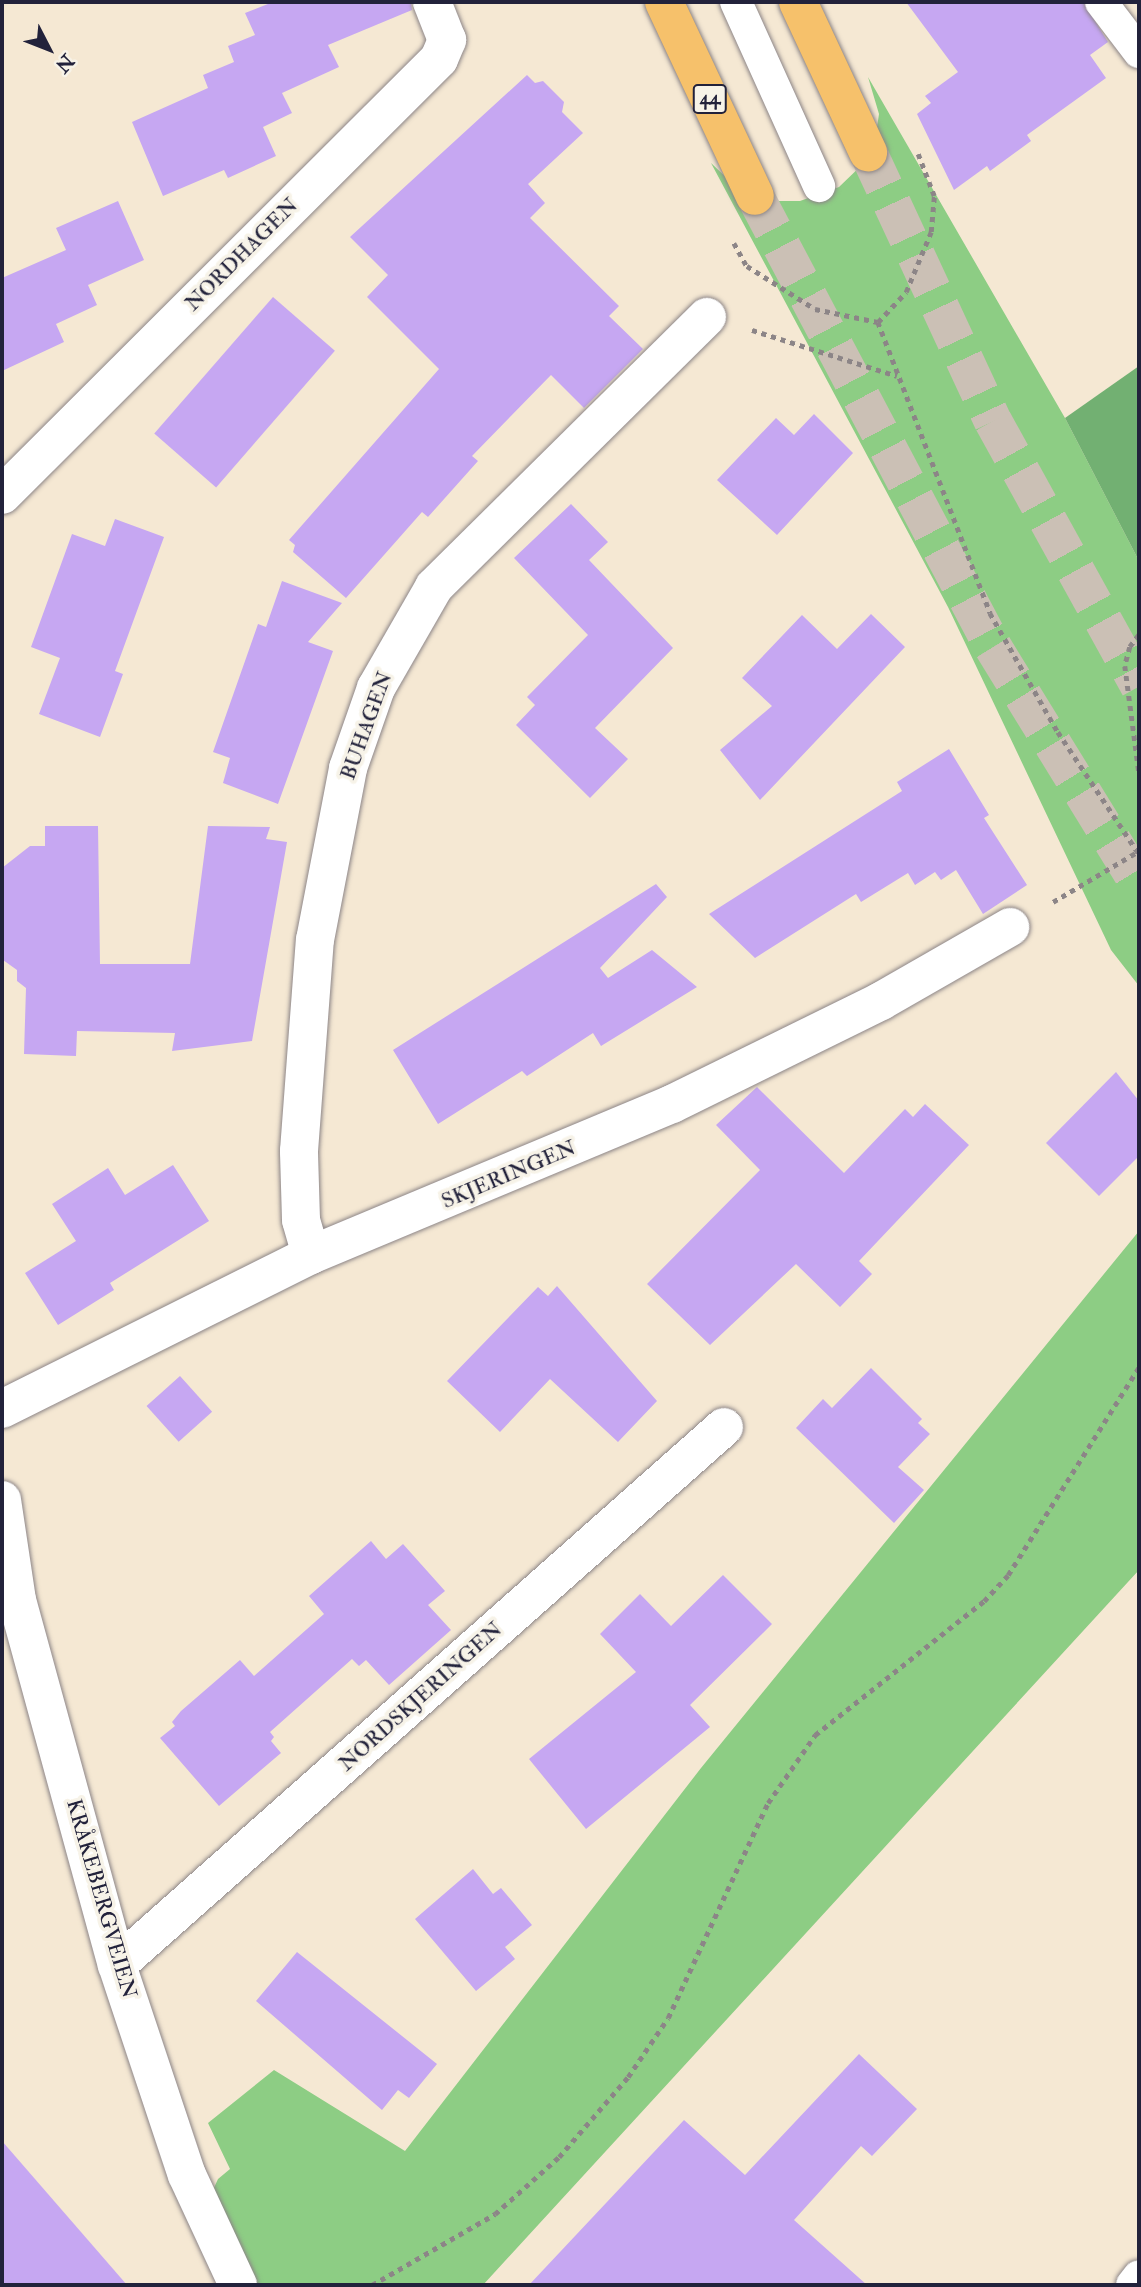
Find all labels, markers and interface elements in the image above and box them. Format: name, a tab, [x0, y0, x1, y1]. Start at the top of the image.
north arrow	[14, 14, 84, 84]
text: N	[50, 49, 79, 77]
road number: 44	[692, 83, 728, 114]
street label: NORDHAGEN	[180, 193, 304, 317]
street label: BUHAGEN	[336, 669, 398, 783]
street label: SKJERINGEN	[438, 1135, 580, 1215]
street label: NORDSKJERINGEN	[334, 1617, 508, 1777]
street label: KRÅKEBERGVEIEN	[60, 1796, 142, 2002]

